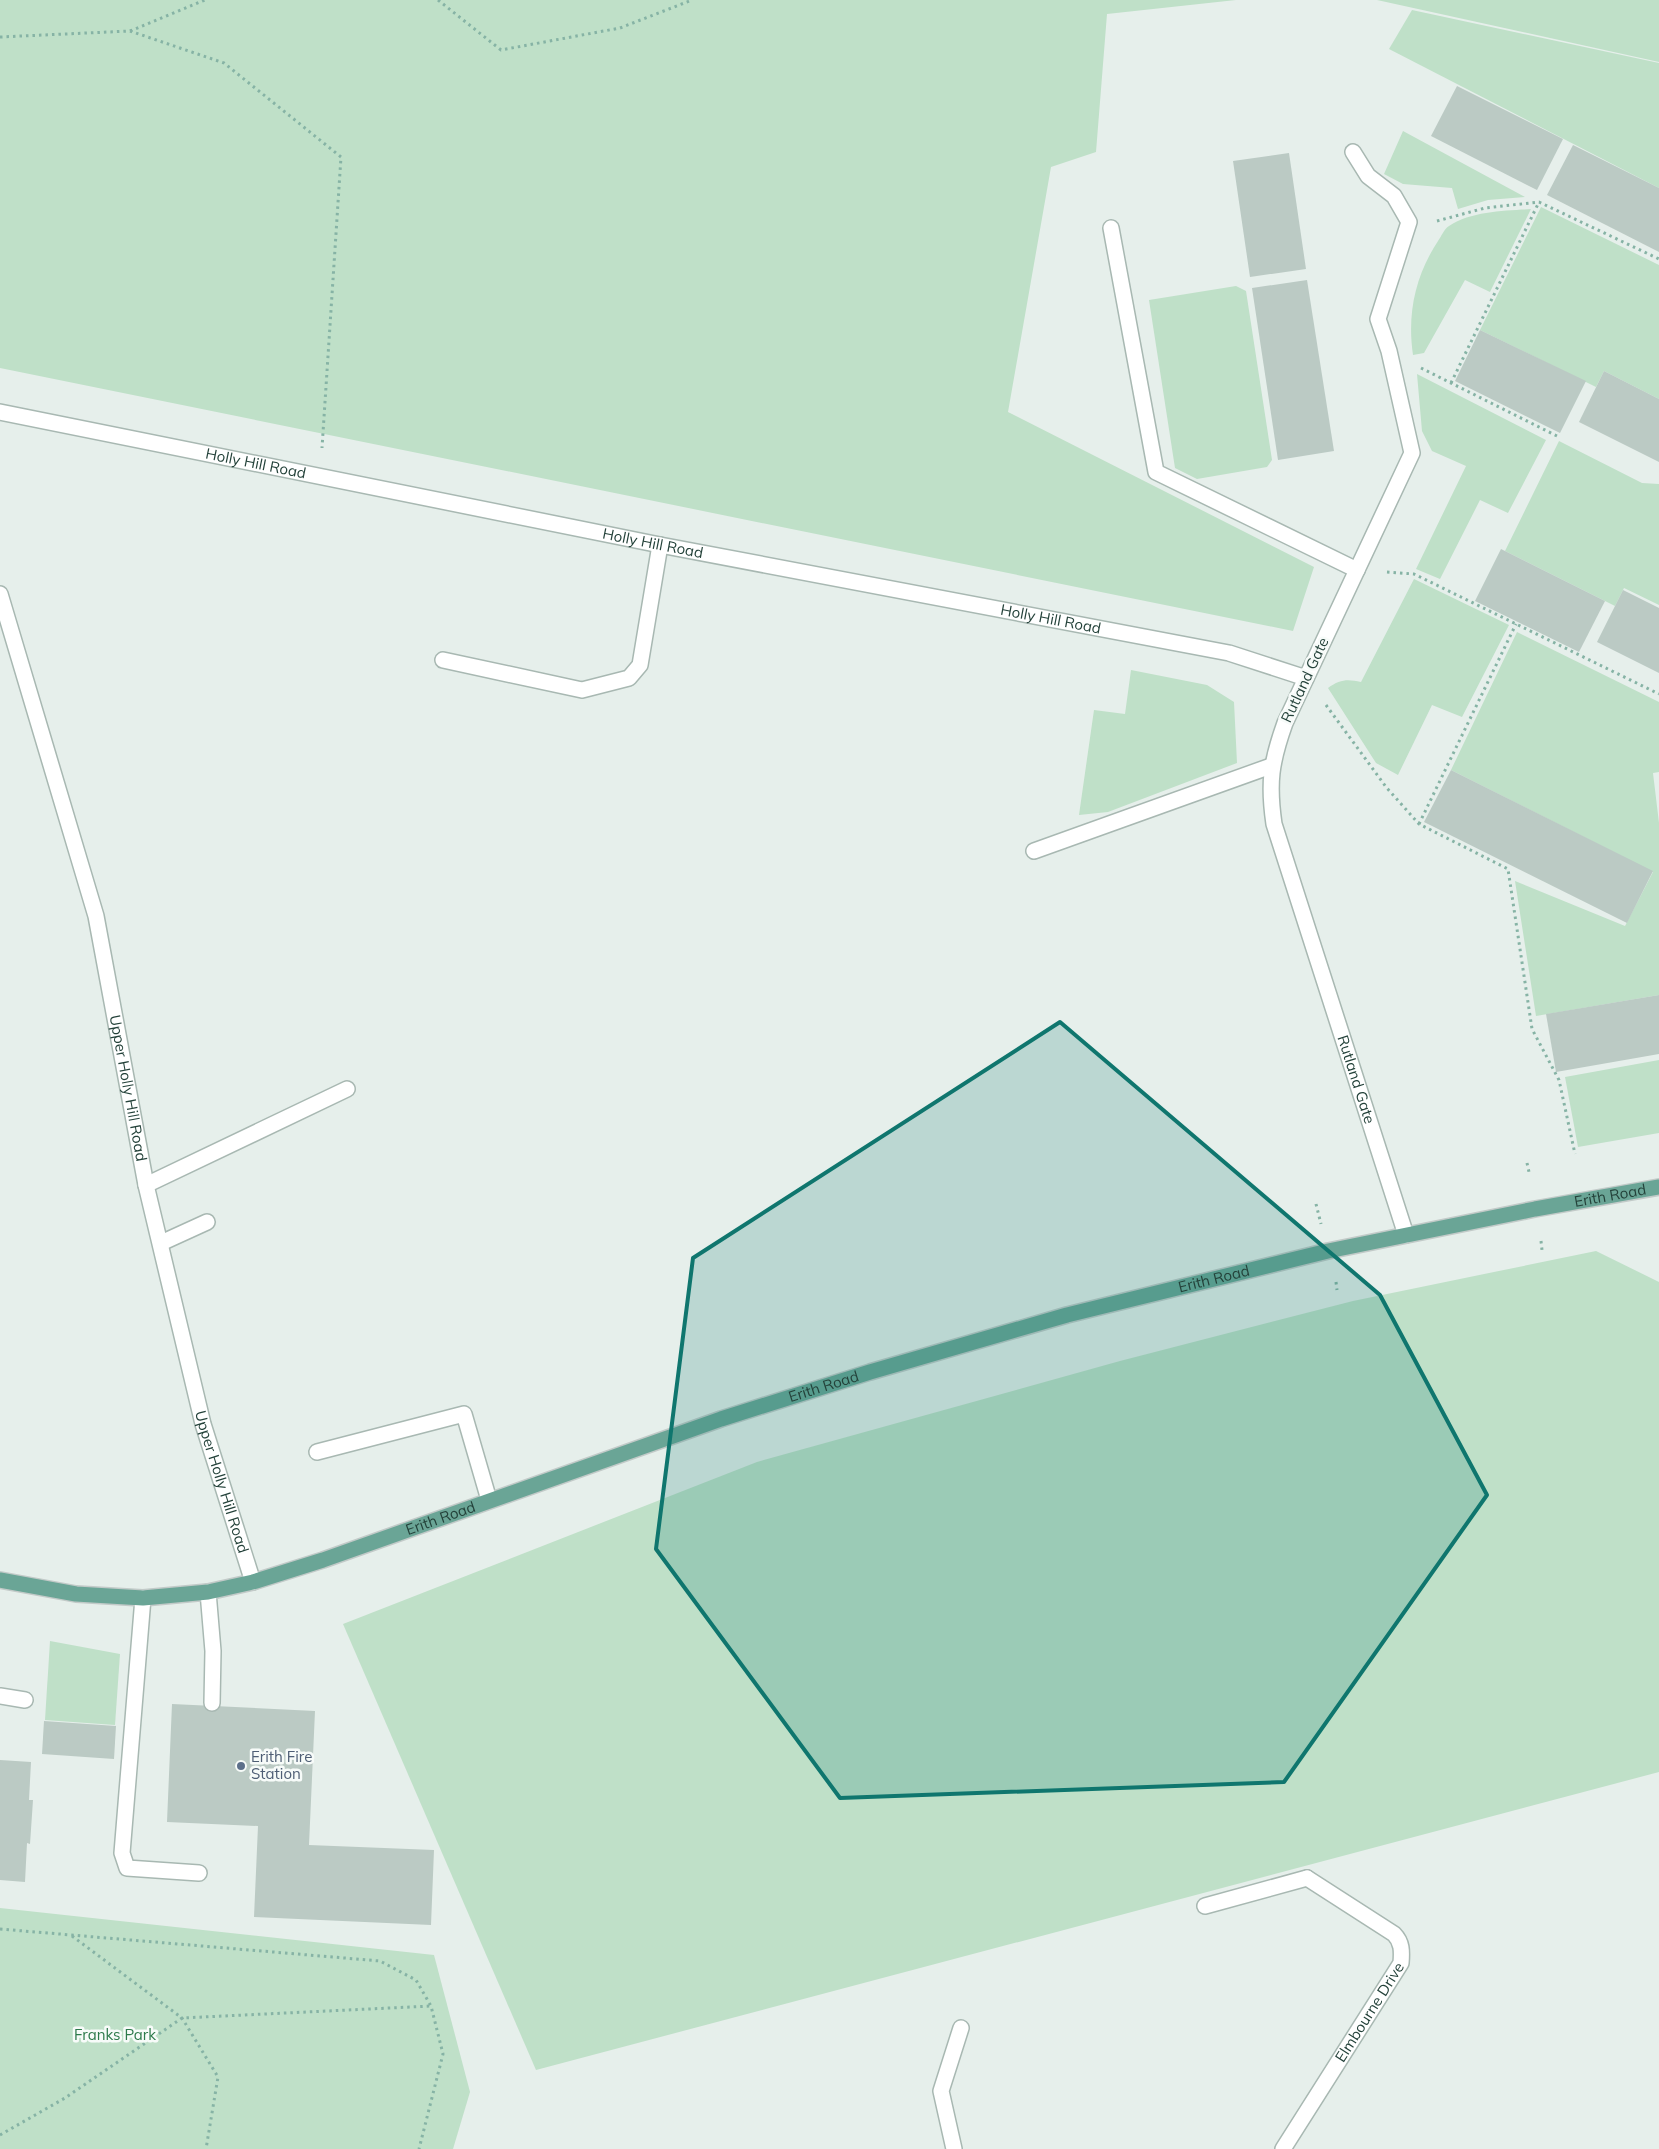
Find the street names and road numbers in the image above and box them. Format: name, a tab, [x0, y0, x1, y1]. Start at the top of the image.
street label: Holly Hill Road	[204, 444, 308, 482]
street label: Holly Hill Road	[601, 524, 705, 562]
street label: Holly Hill Road	[999, 600, 1103, 638]
street label: Rutland Gate	[1277, 634, 1333, 725]
street label: Upper Holly Hill Road	[106, 1013, 151, 1163]
street label: Rutland Gate	[1333, 1033, 1380, 1126]
street label: Erith Road	[1573, 1179, 1648, 1211]
street label: Erith Road	[1176, 1261, 1251, 1296]
street label: Erith Road	[786, 1366, 861, 1406]
street label: Upper Holly Hill Road	[191, 1408, 253, 1555]
street label: Erith Road	[403, 1497, 478, 1539]
street label: Elmbourne Drive	[1331, 1959, 1408, 2065]

